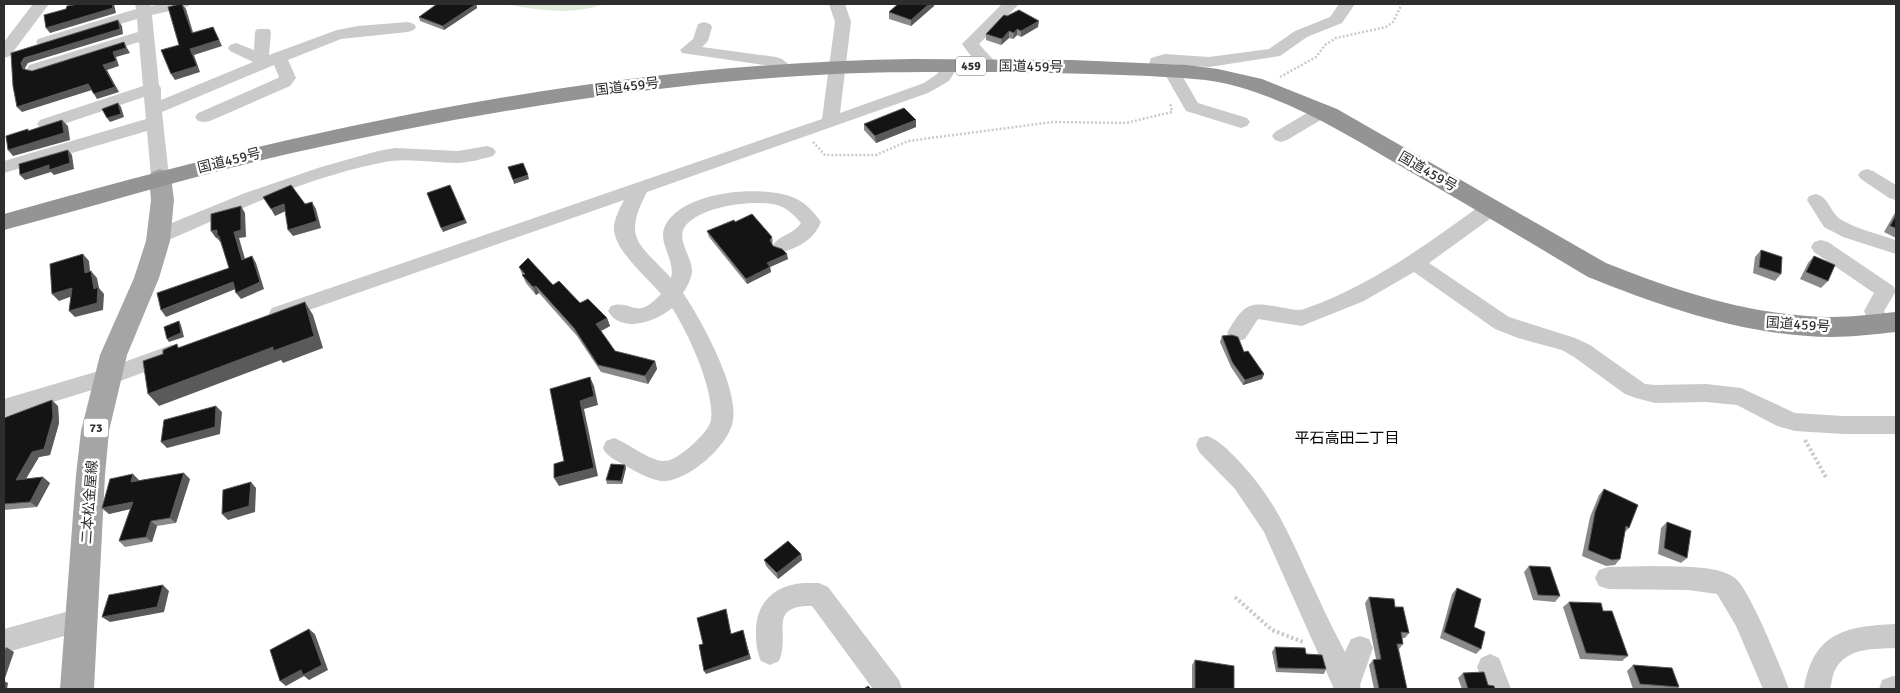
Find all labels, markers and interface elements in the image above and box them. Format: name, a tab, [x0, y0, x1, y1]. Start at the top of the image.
road number: 459	[956, 56, 986, 76]
street label: 国道459号	[999, 57, 1063, 76]
street label: 国道459号	[594, 74, 660, 99]
street label: 国道459号	[196, 144, 263, 177]
street label: 国道459号	[1395, 148, 1460, 195]
street label: 国道459号	[1765, 314, 1831, 335]
road number: 73	[84, 418, 108, 438]
district label: 平石高田二丁目	[1294, 429, 1400, 447]
street label: 二本松金屋線	[78, 460, 101, 545]

